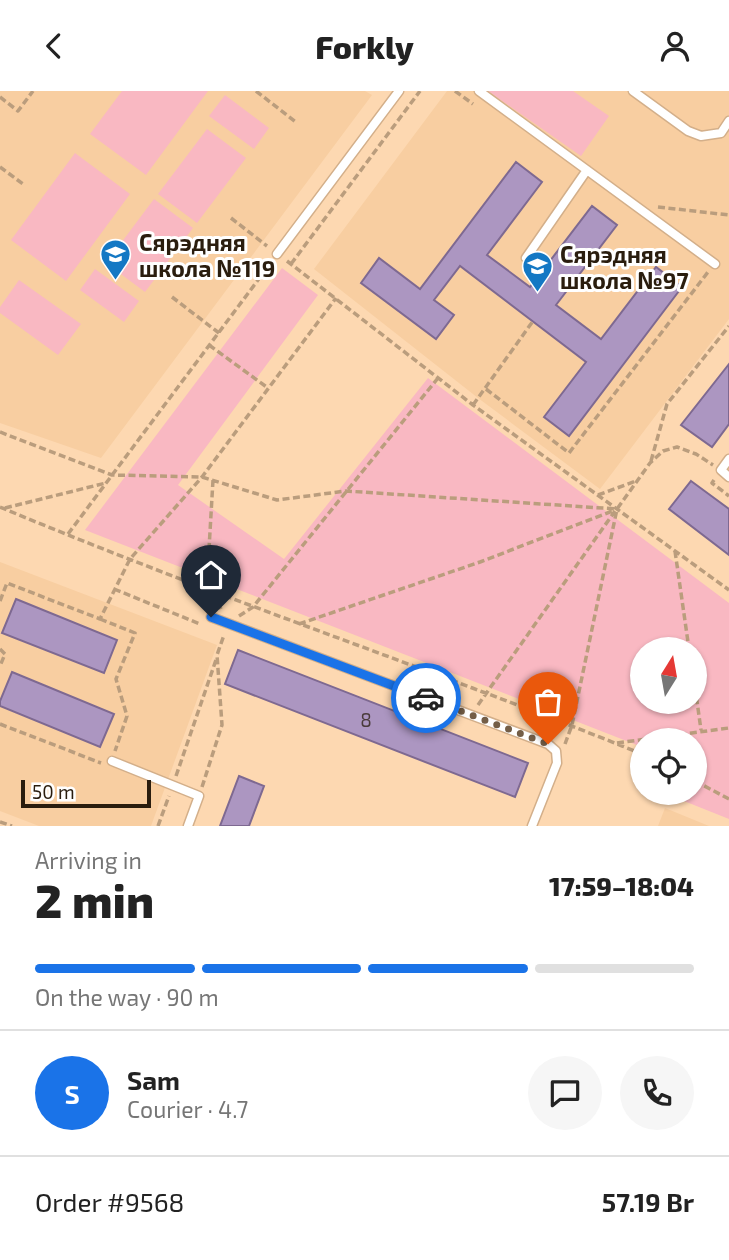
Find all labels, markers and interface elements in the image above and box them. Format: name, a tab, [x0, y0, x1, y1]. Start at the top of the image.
icon: back	[35, 27, 73, 65]
text: Forkly	[315, 27, 414, 65]
icon: person	[656, 27, 694, 65]
place label: Сярэдняя школа №119	[139, 228, 275, 282]
school or university icon: Сярэдняя школа №119	[99, 238, 133, 282]
place label: Сярэдняя школа №97	[560, 240, 689, 294]
school or university icon: Сярэдняя школа №97	[520, 250, 554, 294]
pin	[181, 545, 241, 617]
icon: home	[192, 556, 230, 594]
north arrow	[630, 637, 707, 714]
map controls	[630, 637, 707, 805]
courier	[391, 663, 461, 733]
pin	[518, 672, 578, 744]
icon: car	[407, 679, 445, 717]
icon: bag	[529, 683, 567, 721]
house number: 8	[360, 708, 372, 731]
button: locate	[630, 728, 707, 805]
scale bar	[21, 777, 150, 809]
text: 50 m	[32, 780, 75, 803]
text: Arriving in	[35, 846, 142, 874]
text: 17:59–18:04	[549, 870, 694, 901]
text: 2 min	[35, 872, 154, 927]
text: On the way · 90 m	[35, 983, 219, 1011]
button: chat	[528, 1056, 602, 1130]
button: phone	[620, 1056, 694, 1130]
text: Sam	[127, 1064, 180, 1095]
text: S	[64, 1078, 80, 1109]
text: Courier · 4.7	[127, 1095, 248, 1123]
text: Order #9568	[35, 1186, 184, 1217]
text: 57.19 Br	[602, 1186, 694, 1217]

